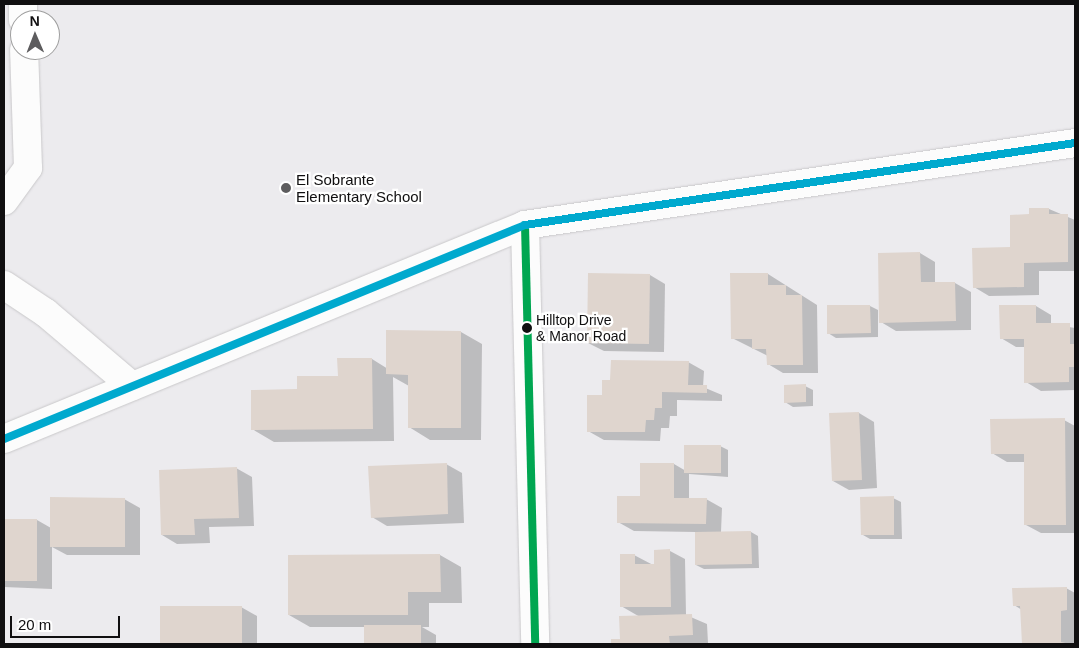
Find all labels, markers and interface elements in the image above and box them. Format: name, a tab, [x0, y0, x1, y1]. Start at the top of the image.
north arrow	[10, 10, 60, 60]
text: N	[30, 13, 40, 29]
place label: El Sobrante Elementary School	[296, 170, 422, 205]
marker: El Sobrante Elementary School	[280, 182, 292, 194]
place label: Hilltop Drive & Manor Road	[536, 312, 626, 344]
marker: Hilltop Drive & Manor Road	[522, 323, 532, 333]
scale bar	[12, 606, 122, 638]
text: 20 m	[18, 616, 51, 633]

